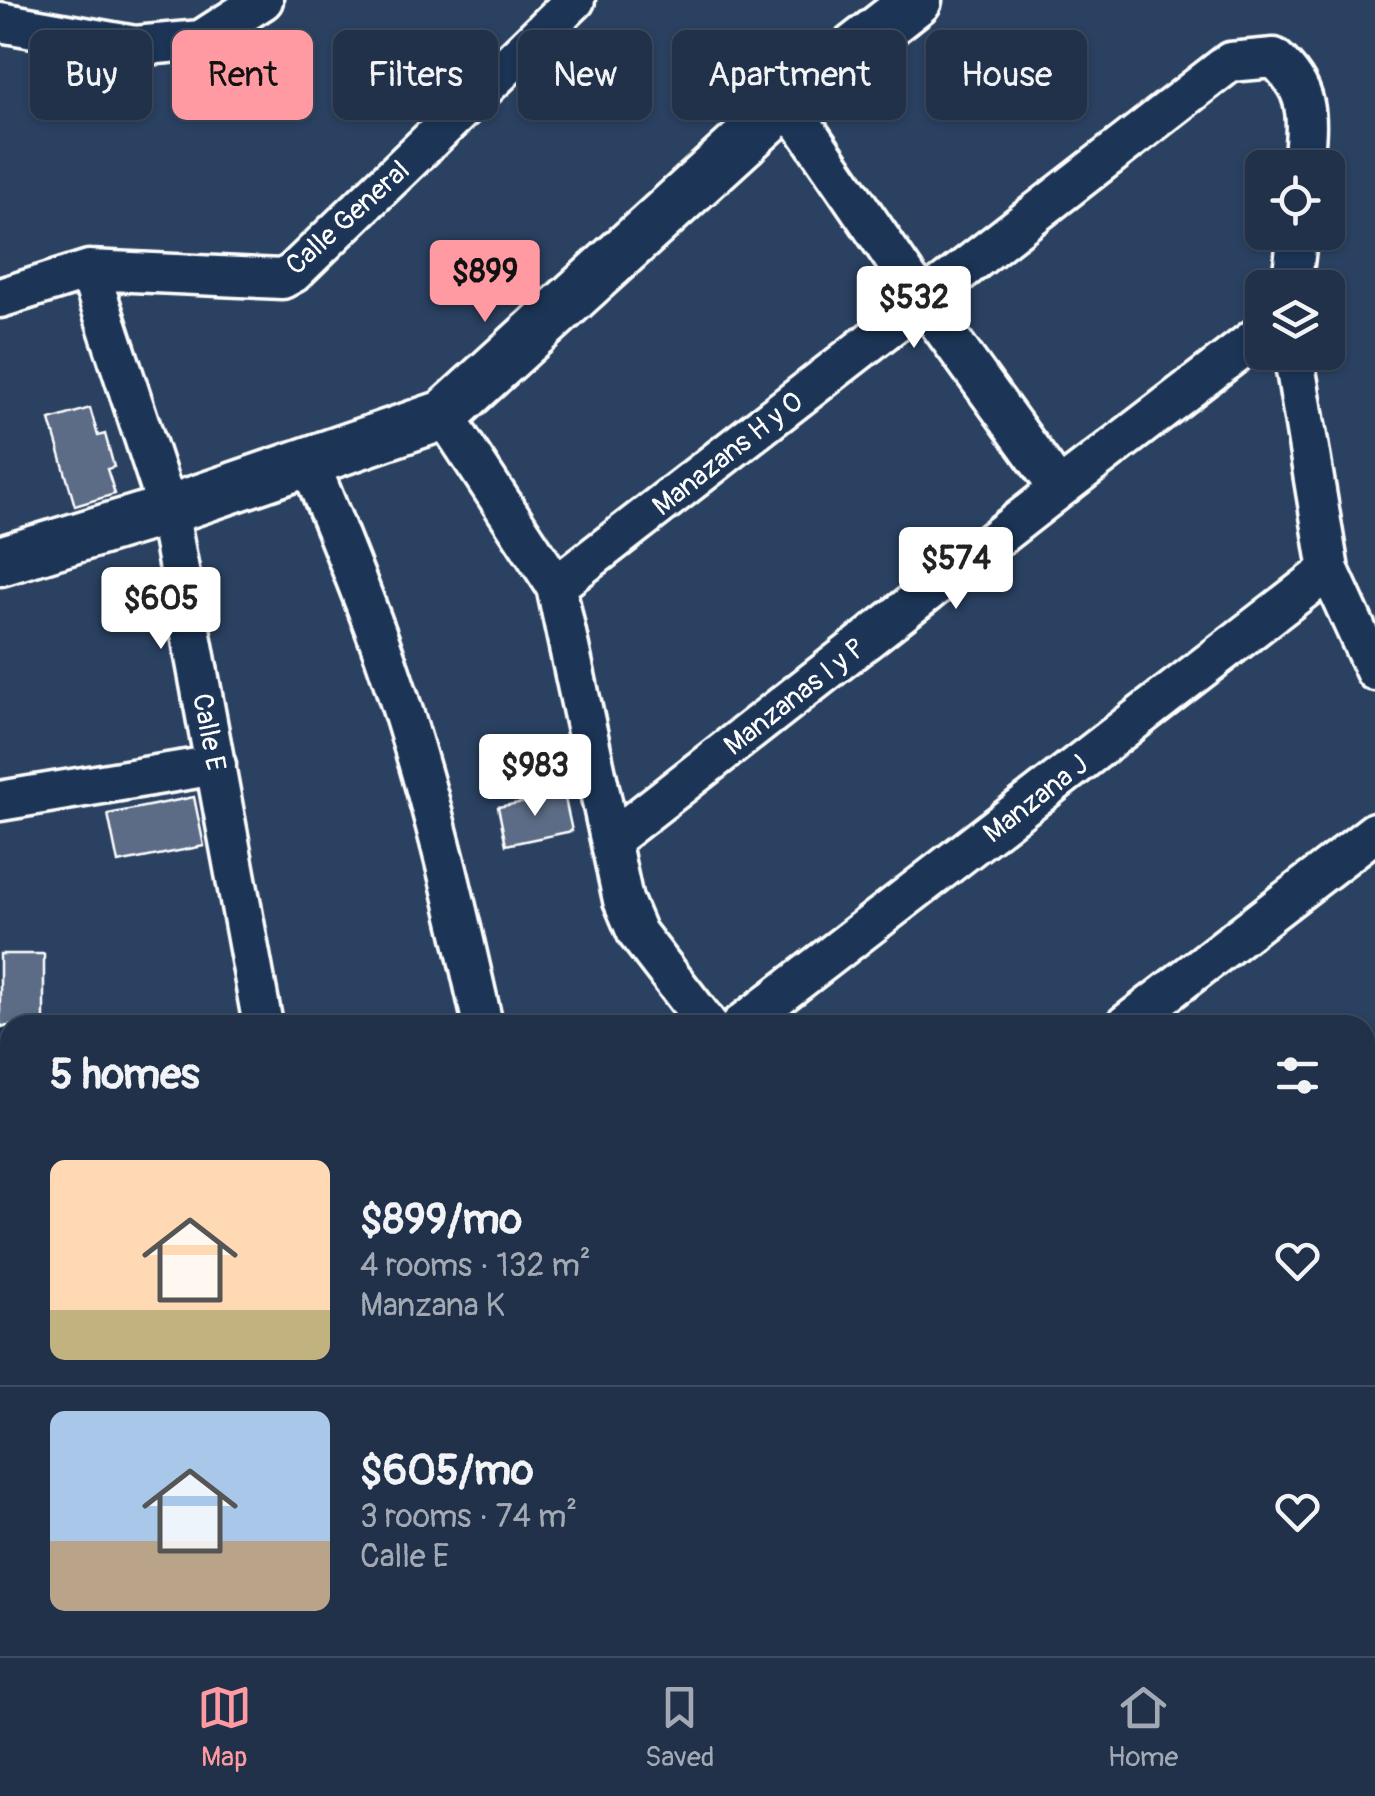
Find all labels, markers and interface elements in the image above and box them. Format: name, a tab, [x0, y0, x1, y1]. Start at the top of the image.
chip: Buy	[30, 30, 152, 120]
chip: Rent	[172, 30, 313, 120]
chip: Filters	[333, 30, 498, 120]
chip: New	[518, 30, 652, 120]
chip: Apartment	[672, 30, 906, 120]
chip: House	[926, 30, 1087, 120]
map controls	[1245, 150, 1345, 370]
button: locate	[1245, 150, 1345, 250]
street label: Calle General	[279, 153, 417, 283]
pin: $899	[426, 240, 544, 325]
text: $899	[452, 252, 518, 292]
pin: $532	[855, 266, 973, 351]
button: layers	[1245, 270, 1345, 370]
text: $532	[879, 278, 949, 318]
street label: Manazans H y O	[646, 385, 810, 524]
pin: $574	[897, 527, 1015, 612]
text: $574	[921, 539, 991, 579]
pin: $605	[102, 567, 220, 652]
text: $605	[123, 579, 199, 619]
street label: Manzanas I y P	[717, 631, 873, 763]
street label: Calle E	[184, 691, 233, 774]
pin: $983	[476, 734, 594, 819]
text: $983	[501, 746, 569, 786]
street label: Manzana J	[977, 747, 1095, 851]
icon: filters	[1270, 1048, 1325, 1103]
text: 5 homes	[50, 1049, 200, 1101]
text: $899/mo	[360, 1194, 522, 1246]
icon: home	[130, 1200, 250, 1320]
icon: heart	[1270, 1233, 1325, 1288]
text: 4 rooms · 132 m²	[360, 1246, 591, 1286]
text: Manzana K	[360, 1286, 505, 1326]
text: $605/mo	[360, 1445, 534, 1497]
icon: home	[130, 1451, 250, 1571]
icon: heart	[1270, 1484, 1325, 1539]
text: 3 rooms · 74 m²	[360, 1497, 577, 1537]
text: Calle E	[360, 1537, 449, 1577]
tab: Map	[197, 1680, 252, 1775]
tab: Saved	[645, 1680, 714, 1775]
tab: Home	[1108, 1680, 1178, 1775]

